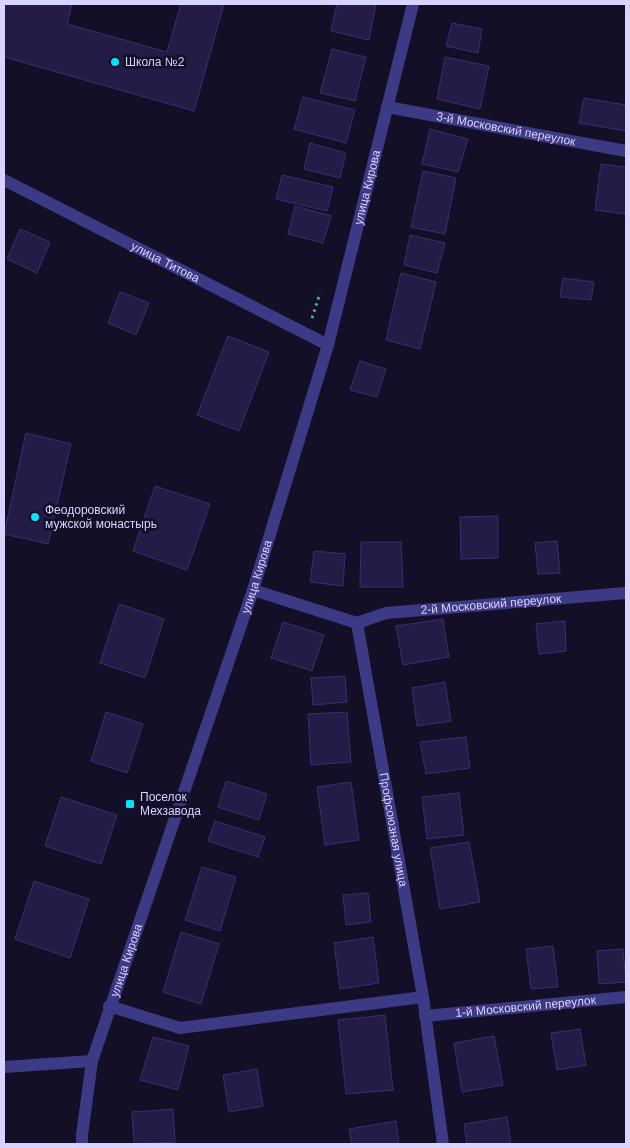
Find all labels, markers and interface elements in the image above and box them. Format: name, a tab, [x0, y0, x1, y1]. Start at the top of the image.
place label: Школа №2	[125, 55, 185, 69]
marker: Школа №2	[109, 56, 121, 68]
street label: 3-й Московский переулок	[435, 109, 577, 149]
street label: улица Кирова	[351, 148, 383, 226]
street label: улица Титова	[129, 239, 202, 286]
place label: Феодоровский мужской монастырь	[45, 503, 157, 531]
marker: Феодоровский мужской монастырь	[29, 511, 41, 523]
street label: улица Кирова	[238, 538, 275, 616]
street label: 2-й Московский переулок	[420, 591, 563, 617]
street label: Профсоюзная улица	[377, 772, 410, 888]
place label: Поселок Мехзавода	[140, 790, 201, 818]
marker: Поселок Мехзавода	[124, 798, 136, 810]
street label: улица Кирова	[107, 922, 145, 999]
street label: 1-й Московский переулок	[455, 993, 597, 1020]

